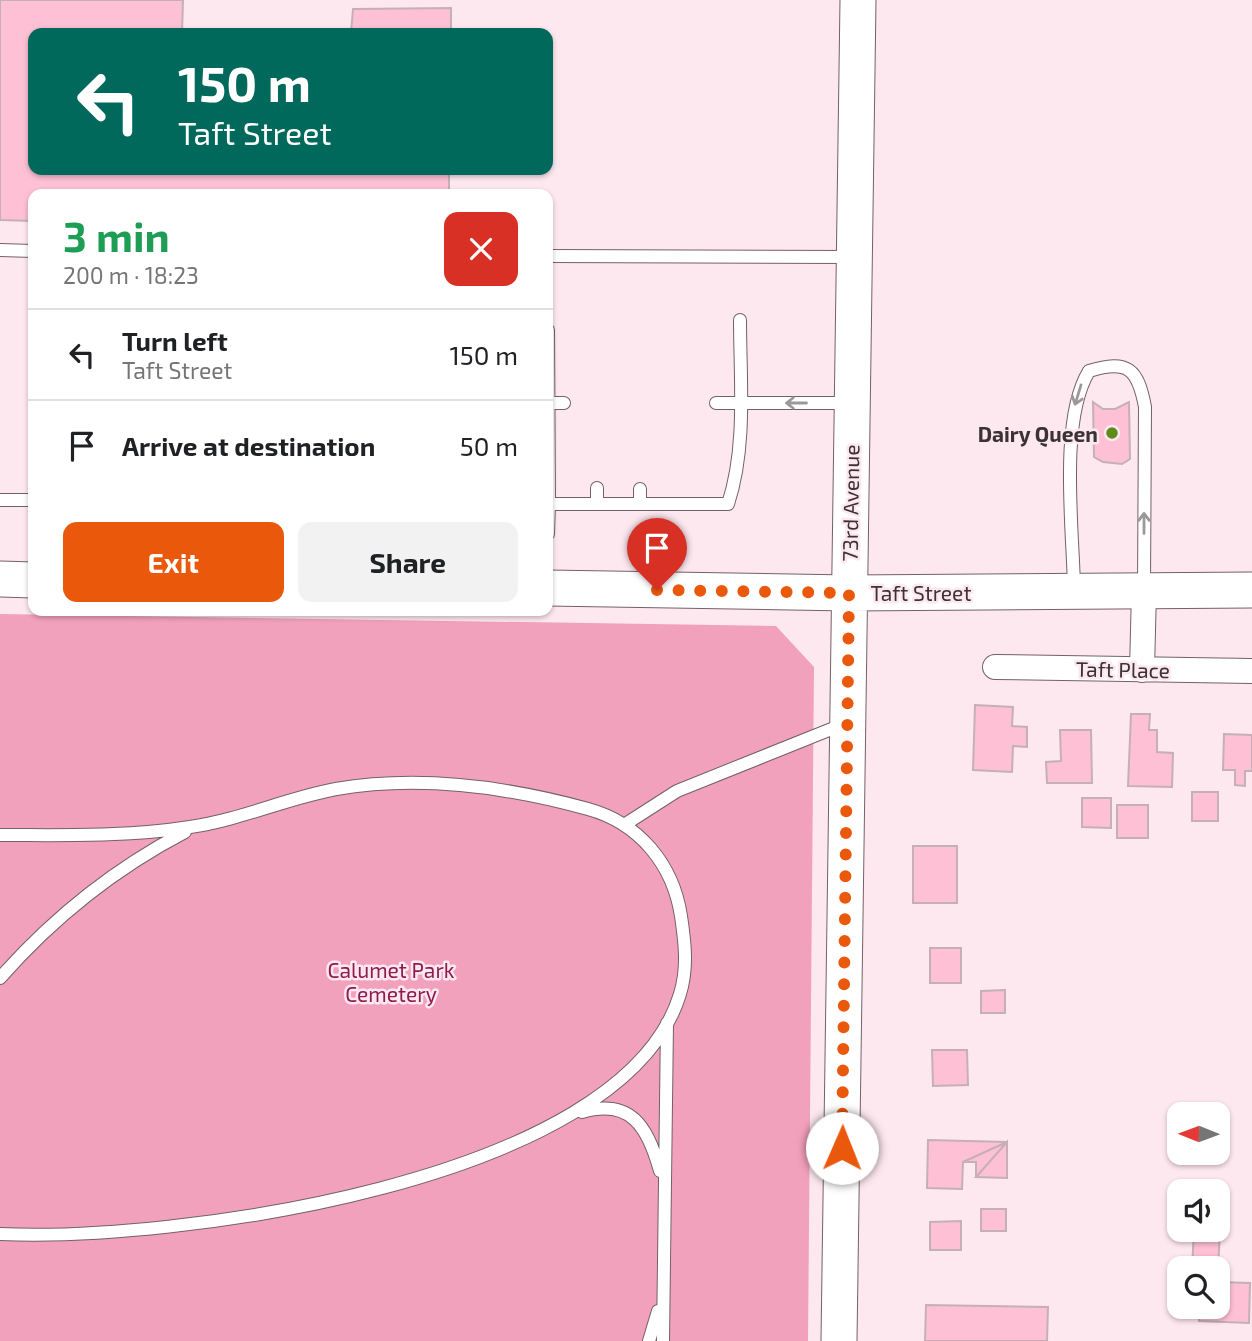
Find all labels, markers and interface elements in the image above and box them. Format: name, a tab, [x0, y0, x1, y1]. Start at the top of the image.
text: 150 m	[178, 53, 311, 112]
icon: left	[63, 56, 154, 147]
text: Taft Street	[178, 113, 332, 151]
text: 3 min	[63, 210, 170, 260]
button: close	[444, 212, 518, 286]
text: 200 m · 18:23	[63, 261, 199, 289]
text: Turn left	[122, 325, 228, 356]
icon: left	[63, 336, 101, 374]
text: 150 m	[449, 339, 518, 370]
text: Taft Street	[122, 356, 232, 384]
one-way arrow	[1070, 384, 1083, 406]
one-way arrow	[785, 396, 808, 410]
place label: Dairy Queen	[978, 421, 1098, 447]
marker: Dairy Queen	[1104, 425, 1120, 441]
icon: arrive	[63, 427, 101, 465]
text: Arrive at destination	[122, 430, 375, 461]
text: 50 m	[460, 430, 518, 461]
street label: 73rd Avenue	[836, 444, 864, 562]
one-way arrow	[1137, 512, 1151, 535]
pin	[627, 518, 687, 590]
button: Exit	[63, 522, 284, 602]
button: Share	[298, 522, 518, 602]
icon: arrive	[638, 529, 676, 567]
street label: Taft Street	[871, 580, 971, 605]
street label: Taft Place	[1076, 656, 1170, 682]
park label: Calumet Park Cemetery	[327, 957, 455, 1006]
north arrow	[1167, 1102, 1230, 1166]
map controls	[1167, 1102, 1230, 1319]
position arrow	[805, 1111, 879, 1185]
button: sound	[1167, 1179, 1230, 1242]
button: search	[1167, 1256, 1230, 1319]

